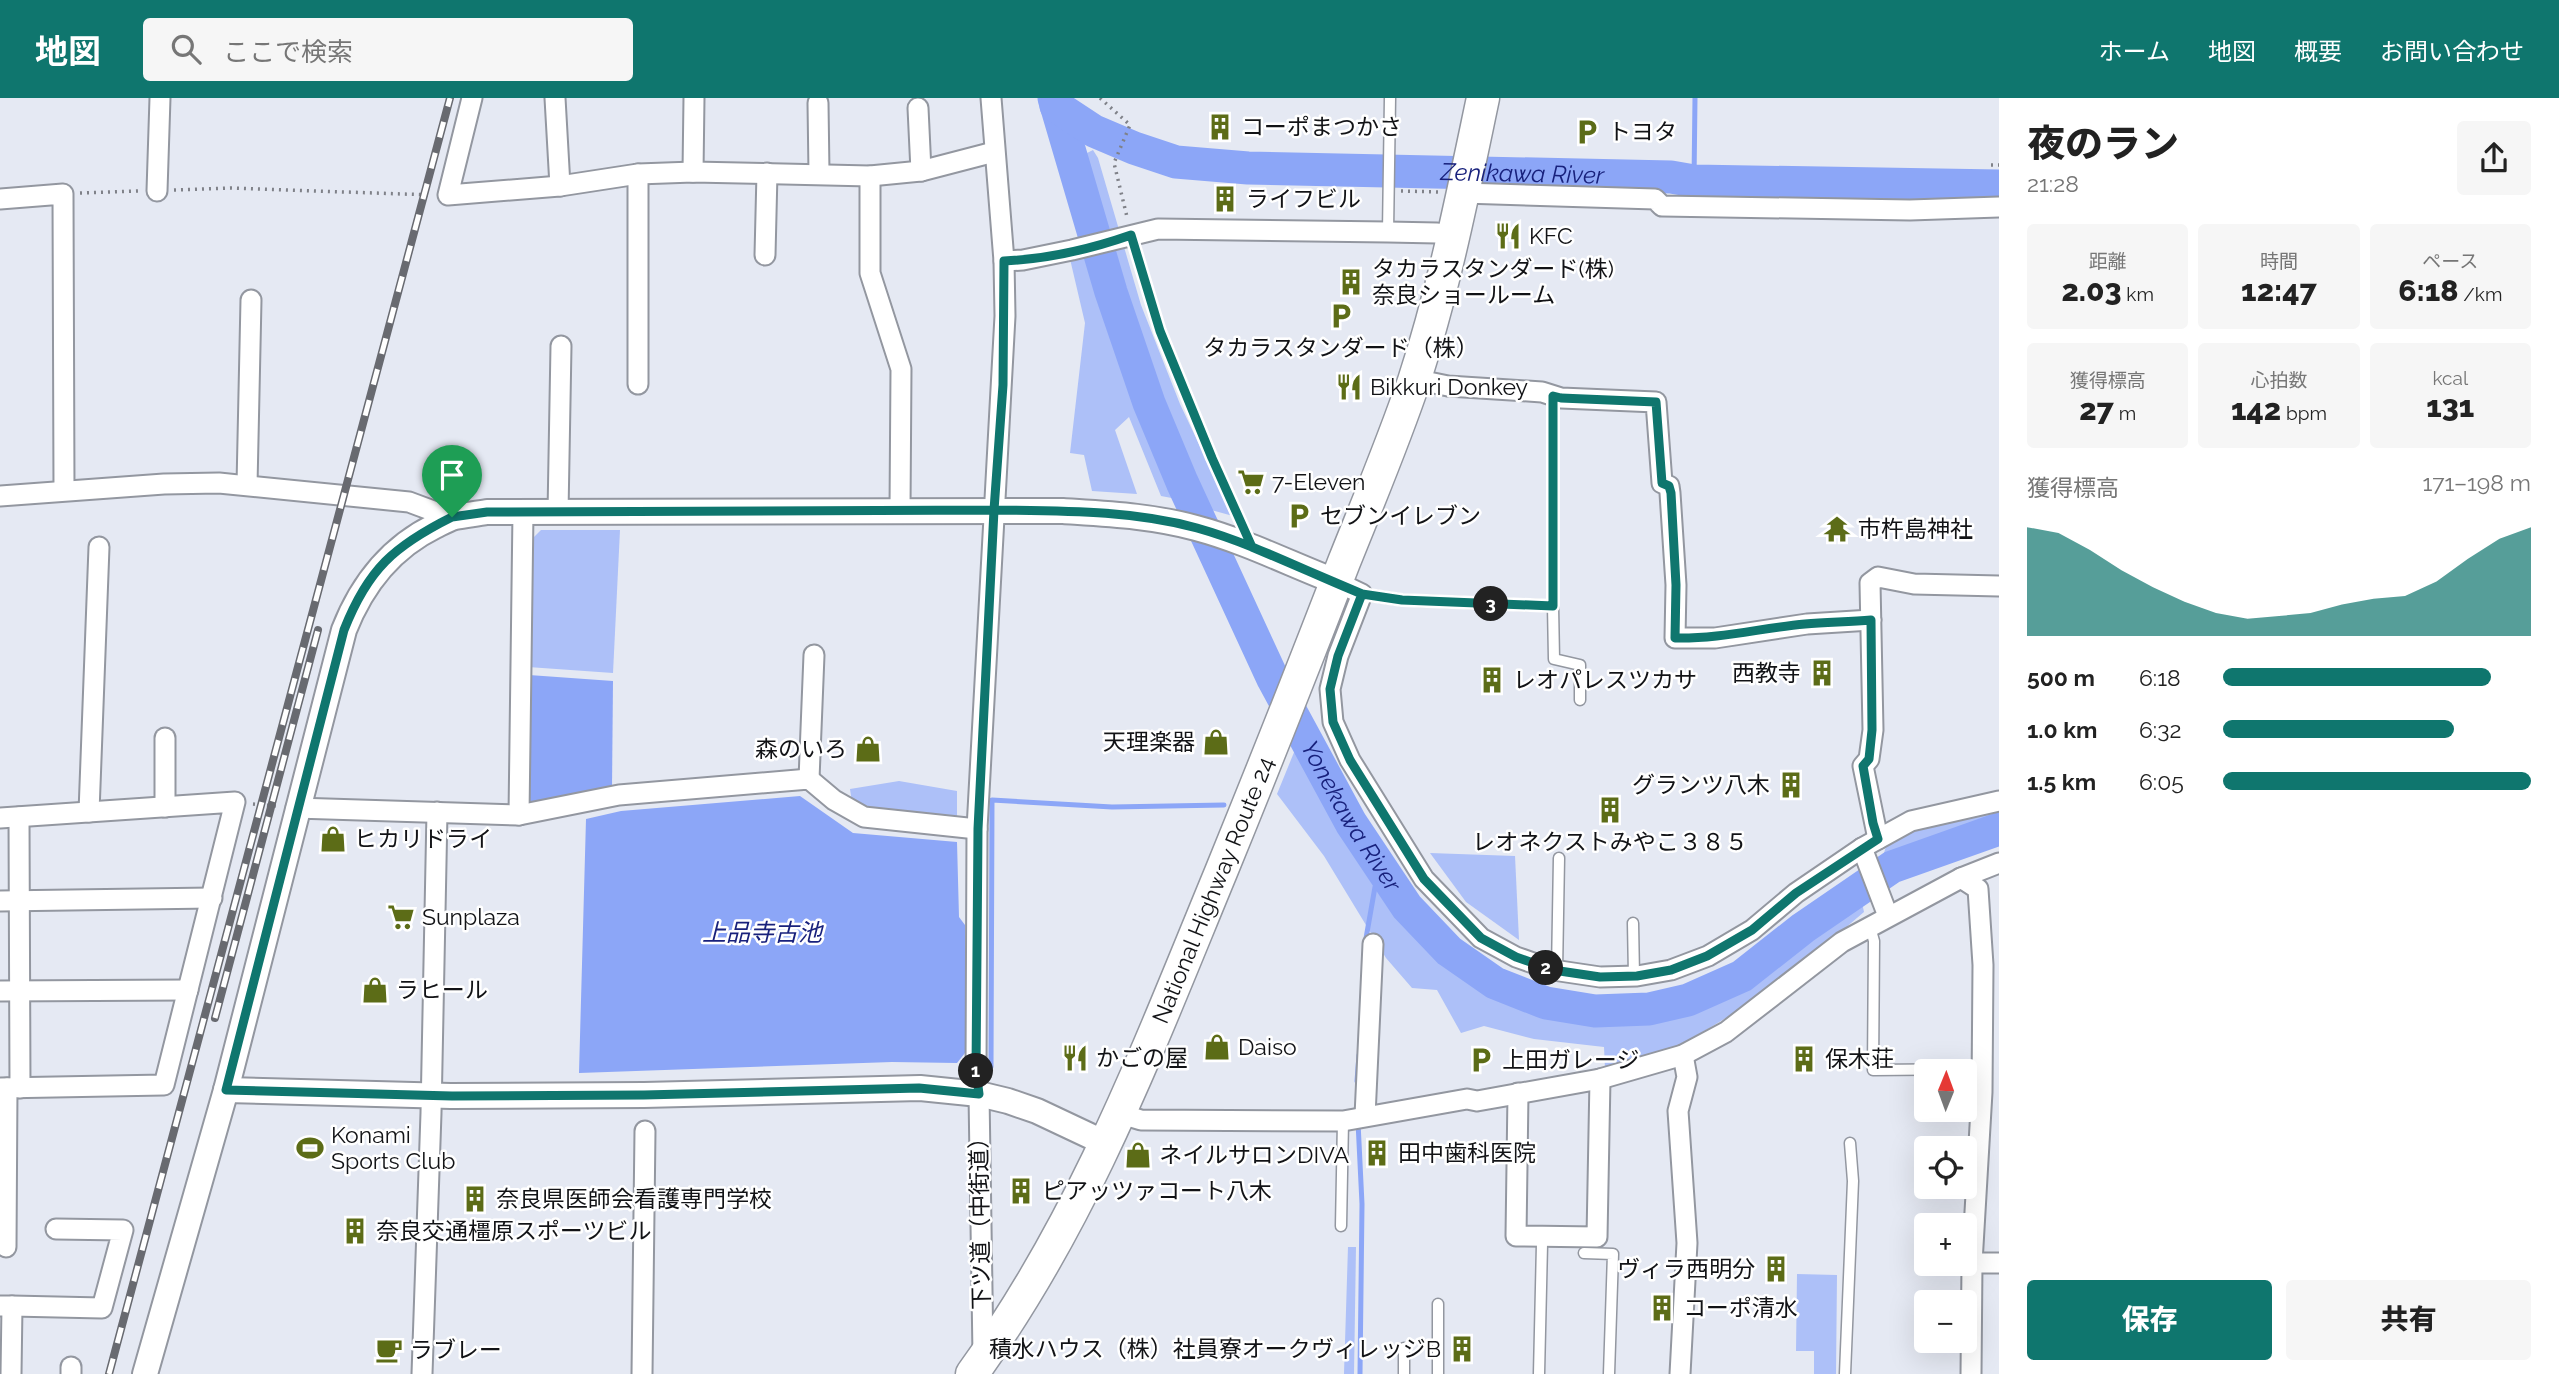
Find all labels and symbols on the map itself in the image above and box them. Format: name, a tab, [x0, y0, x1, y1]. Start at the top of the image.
building icon: コーポまつかさ	[1205, 112, 1235, 142]
place label: コーポまつかさ	[1241, 113, 1402, 140]
parking icon: トヨタ	[1572, 117, 1602, 147]
place label: トヨタ	[1608, 118, 1677, 145]
water label: Zenikawa River	[1439, 157, 1605, 190]
building icon: ライフビル	[1210, 184, 1240, 214]
place label: ライフビル	[1246, 185, 1361, 212]
restaurant icon: KFC	[1493, 221, 1523, 251]
place label: KFC	[1529, 222, 1573, 249]
place label: タカラスタンダード(株) 奈良ショールーム	[1372, 255, 1614, 308]
building icon: タカラスタンダード(株) 奈良ショールーム	[1336, 267, 1366, 297]
parking icon: タカラスタンダード（株）	[1326, 301, 1356, 331]
place label: タカラスタンダード（株）	[1203, 334, 1479, 361]
restaurant icon: Bikkuri Donkey	[1334, 372, 1364, 402]
place label: Bikkuri Donkey	[1370, 373, 1528, 400]
pin	[422, 445, 482, 517]
supermarket icon: 7-Eleven	[1236, 467, 1266, 497]
place label: 7-Eleven	[1272, 468, 1366, 495]
parking icon: セブンイレブン	[1284, 501, 1314, 531]
place label: セブンイレブン	[1320, 502, 1481, 529]
temple icon: 市杵島神社	[1822, 514, 1852, 544]
place label: 市杵島神社	[1858, 515, 1973, 542]
pin: 3	[1474, 587, 1508, 622]
building icon: 西教寺	[1807, 658, 1837, 688]
place label: 西教寺	[1732, 659, 1801, 686]
building icon: レオパレスツカサ	[1477, 665, 1507, 695]
place label: レオパレスツカサ	[1513, 666, 1697, 693]
shop icon: 天理楽器	[1201, 727, 1231, 757]
place label: 天理楽器	[1103, 728, 1195, 755]
shop icon: 森のいろ	[853, 734, 883, 764]
place label: 森のいろ	[755, 735, 847, 762]
water label: Yonekawa River	[1295, 736, 1408, 898]
street label: National Highway Route 24	[1146, 753, 1279, 1027]
building icon: グランツ八木	[1776, 770, 1806, 800]
place label: グランツ八木	[1632, 771, 1770, 798]
building icon: レオネクストみやこ３８５	[1595, 795, 1625, 825]
shop icon: ヒカリドライ	[318, 824, 348, 854]
place label: ヒカリドライ	[354, 825, 492, 852]
place label: レオネクストみやこ３８５	[1472, 828, 1748, 855]
supermarket icon: Sunplaza	[386, 902, 416, 932]
place label: Sunplaza	[422, 903, 520, 930]
water label: 上品寺古池	[702, 918, 824, 947]
pin: 2	[1528, 950, 1564, 986]
shop icon: ラヒール	[360, 975, 390, 1005]
place label: ラヒール	[396, 976, 488, 1003]
shop icon: Daiso	[1202, 1032, 1232, 1062]
place label: Daiso	[1238, 1033, 1297, 1060]
restaurant icon: かごの屋	[1060, 1043, 1090, 1073]
place label: かごの屋	[1096, 1044, 1188, 1071]
building icon: 保木荘	[1789, 1044, 1819, 1074]
parking icon: 上田ガレージ	[1466, 1045, 1496, 1075]
place label: 保木荘	[1825, 1045, 1894, 1072]
place label: 上田ガレージ	[1502, 1046, 1640, 1073]
pin: 1	[958, 1054, 993, 1088]
north arrow	[1914, 1059, 1978, 1122]
place label: Konami Sports Club	[331, 1121, 455, 1174]
street label: 下ツ道（中街道）	[964, 1126, 995, 1310]
sports icon: Konami Sports Club	[295, 1133, 325, 1163]
building icon: 田中歯科医院	[1362, 1138, 1392, 1168]
place label: 田中歯科医院	[1398, 1139, 1536, 1166]
shop icon: ネイルサロンDIVA	[1123, 1140, 1153, 1170]
place label: ネイルサロンDIVA	[1159, 1141, 1349, 1168]
building icon: ピアッツァコート八木	[1006, 1176, 1036, 1206]
place label: ピアッツァコート八木	[1042, 1177, 1272, 1204]
building icon: 奈良県医師会看護専門学校	[460, 1184, 490, 1214]
place label: 奈良県医師会看護専門学校	[496, 1185, 772, 1212]
building icon: 奈良交通橿原スポーツビル	[340, 1216, 370, 1246]
place label: 奈良交通橿原スポーツビル	[376, 1217, 652, 1244]
building icon: ヴィラ西明分	[1761, 1254, 1791, 1284]
place label: ヴィラ西明分	[1617, 1255, 1755, 1282]
building icon: コーポ清水	[1647, 1293, 1677, 1323]
place label: コーポ清水	[1683, 1294, 1798, 1321]
building icon: 積水ハウス（株）社員寮オークヴィレッジB	[1447, 1334, 1477, 1364]
cafe icon: ラブレー	[374, 1335, 404, 1365]
place label: 積水ハウス（株）社員寮オークヴィレッジB	[989, 1335, 1441, 1362]
place label: ラブレー	[410, 1336, 502, 1363]

